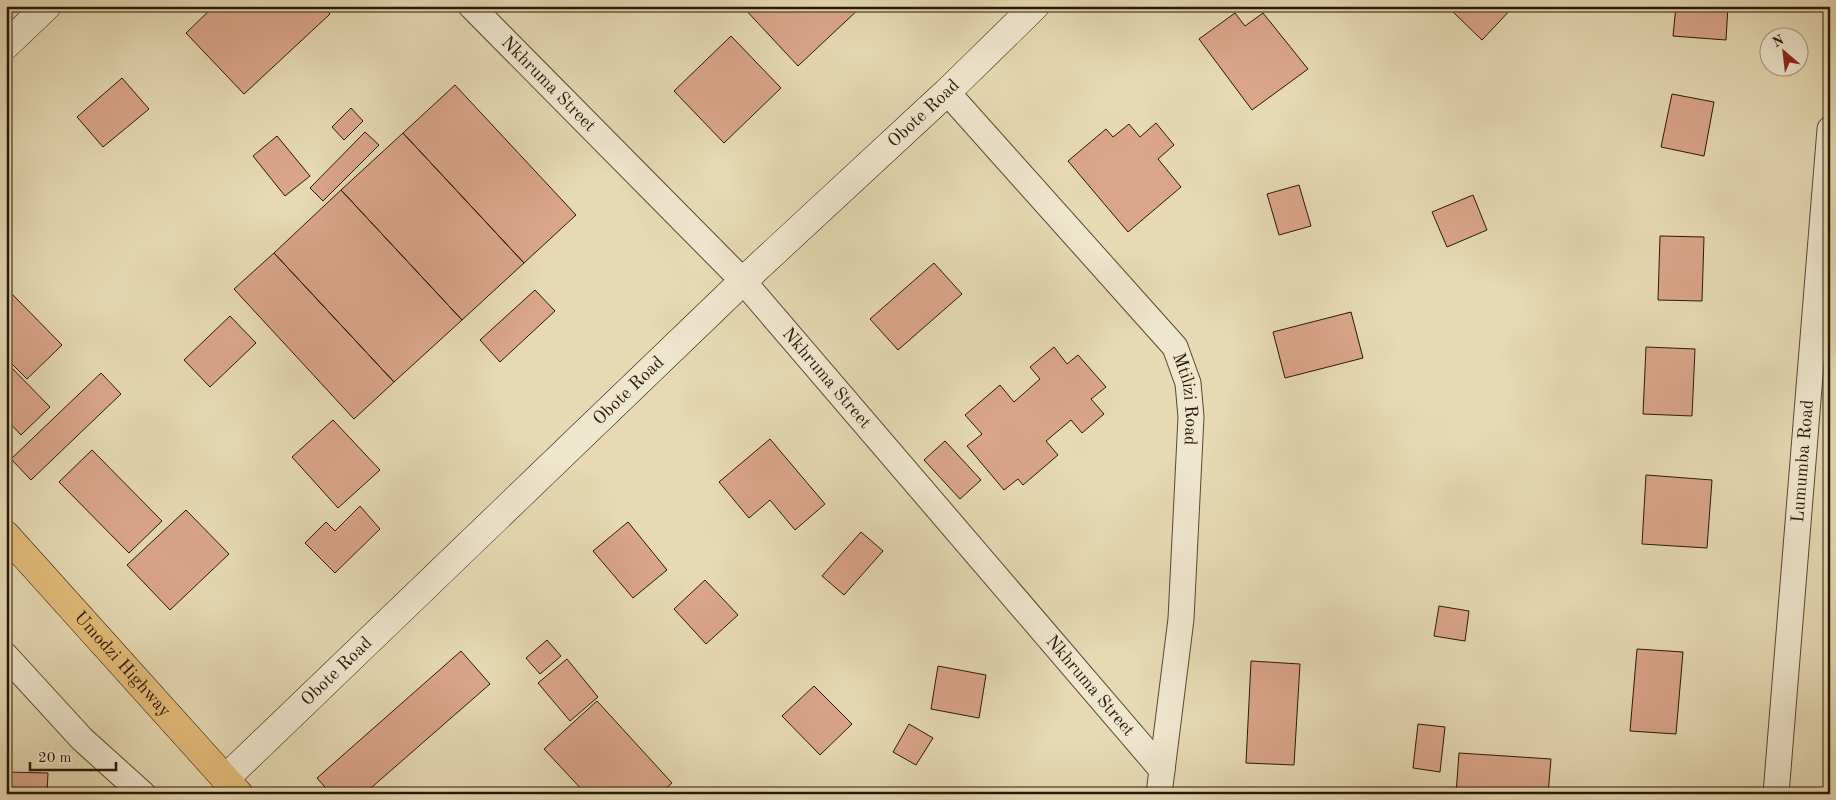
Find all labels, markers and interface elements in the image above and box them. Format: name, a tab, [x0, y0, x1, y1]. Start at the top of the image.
north arrow	[1758, 28, 1808, 78]
street label: Nkhruma Street	[498, 33, 599, 135]
text: N	[1770, 33, 1787, 50]
street label: Obote Road	[884, 76, 963, 151]
street label: Nkhruma Street	[779, 325, 874, 432]
street label: Mtilizi Road	[1169, 350, 1200, 446]
street label: Obote Road	[590, 353, 668, 429]
street label: Lumumba Road	[1789, 399, 1817, 523]
street label: Umodzi Highway	[71, 608, 174, 721]
street label: Nkhruma Street	[1042, 632, 1138, 740]
street label: Obote Road	[298, 634, 376, 709]
scale bar	[30, 740, 116, 772]
text: 20 m	[38, 751, 72, 766]

